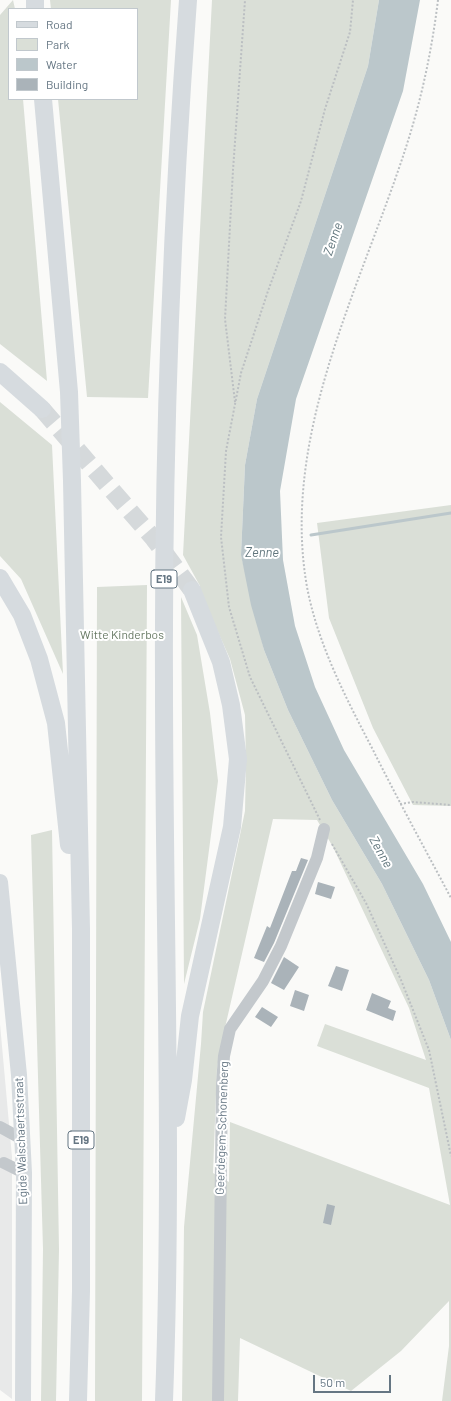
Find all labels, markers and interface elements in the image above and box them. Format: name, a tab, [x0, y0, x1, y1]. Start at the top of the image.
legend	[8, 8, 138, 100]
text: Road	[46, 17, 73, 31]
text: Park	[46, 37, 70, 51]
text: Water	[46, 57, 77, 71]
text: Building	[46, 77, 88, 91]
water label: Zenne	[320, 220, 346, 258]
water label: Zenne	[245, 545, 279, 561]
road number: E19	[151, 570, 177, 588]
park label: Witte Kinderbos	[80, 628, 164, 642]
water label: Zenne	[366, 833, 396, 871]
street label: Geerdegem-Schonenberg	[212, 1061, 232, 1195]
street label: Egide Walschaertsstraat	[12, 1077, 30, 1205]
road number: E19	[68, 1131, 94, 1149]
scale bar	[315, 1367, 393, 1393]
text: 50 m	[320, 1375, 345, 1389]

